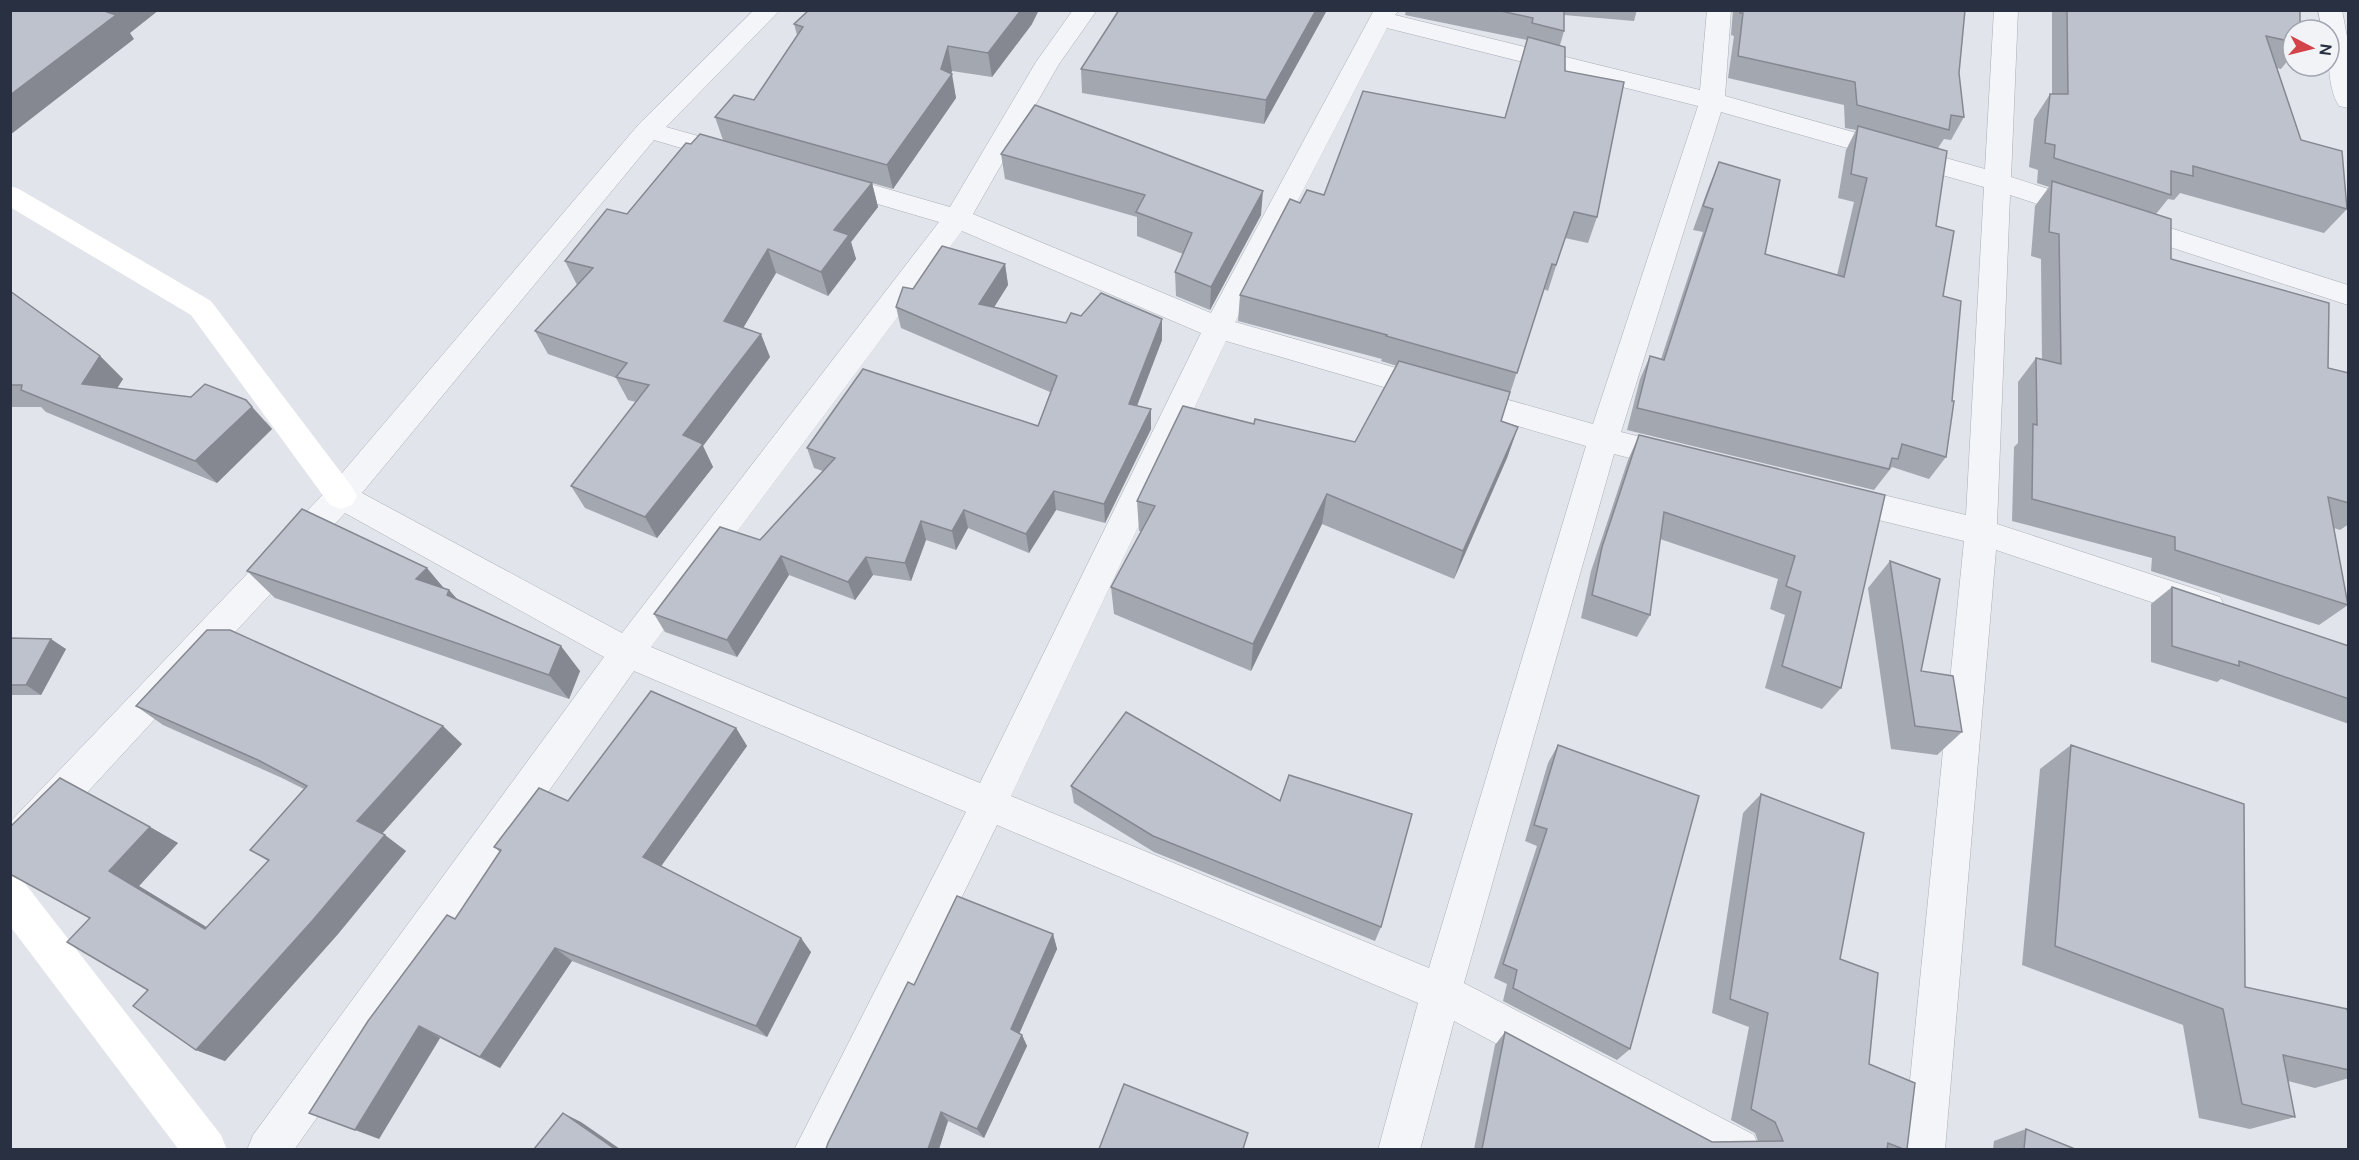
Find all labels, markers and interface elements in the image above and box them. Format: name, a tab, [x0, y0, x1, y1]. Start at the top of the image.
north arrow	[2281, 18, 2341, 78]
text: N	[2314, 43, 2337, 57]

